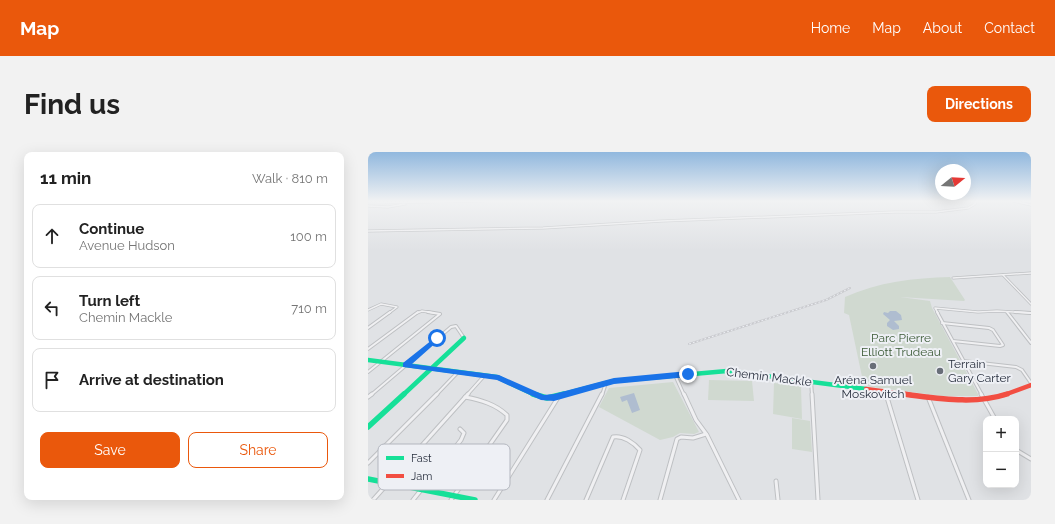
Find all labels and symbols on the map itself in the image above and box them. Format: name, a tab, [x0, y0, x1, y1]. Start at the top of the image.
north arrow	[935, 164, 971, 200]
route start	[428, 329, 446, 347]
park label: Parc Pierre Elliott Trudeau	[861, 331, 941, 359]
place label: Terrain Gary Carter	[948, 357, 1012, 385]
marker: Aréna Samuel Moskovitch	[868, 361, 878, 371]
route end	[679, 365, 697, 383]
street label: Chemin Mackle	[725, 365, 813, 389]
marker: Terrain Gary Carter	[935, 366, 945, 376]
place label: Aréna Samuel Moskovitch	[834, 373, 913, 401]
legend	[378, 444, 510, 490]
text: Fast	[411, 452, 432, 465]
text: Jam	[411, 470, 432, 483]

